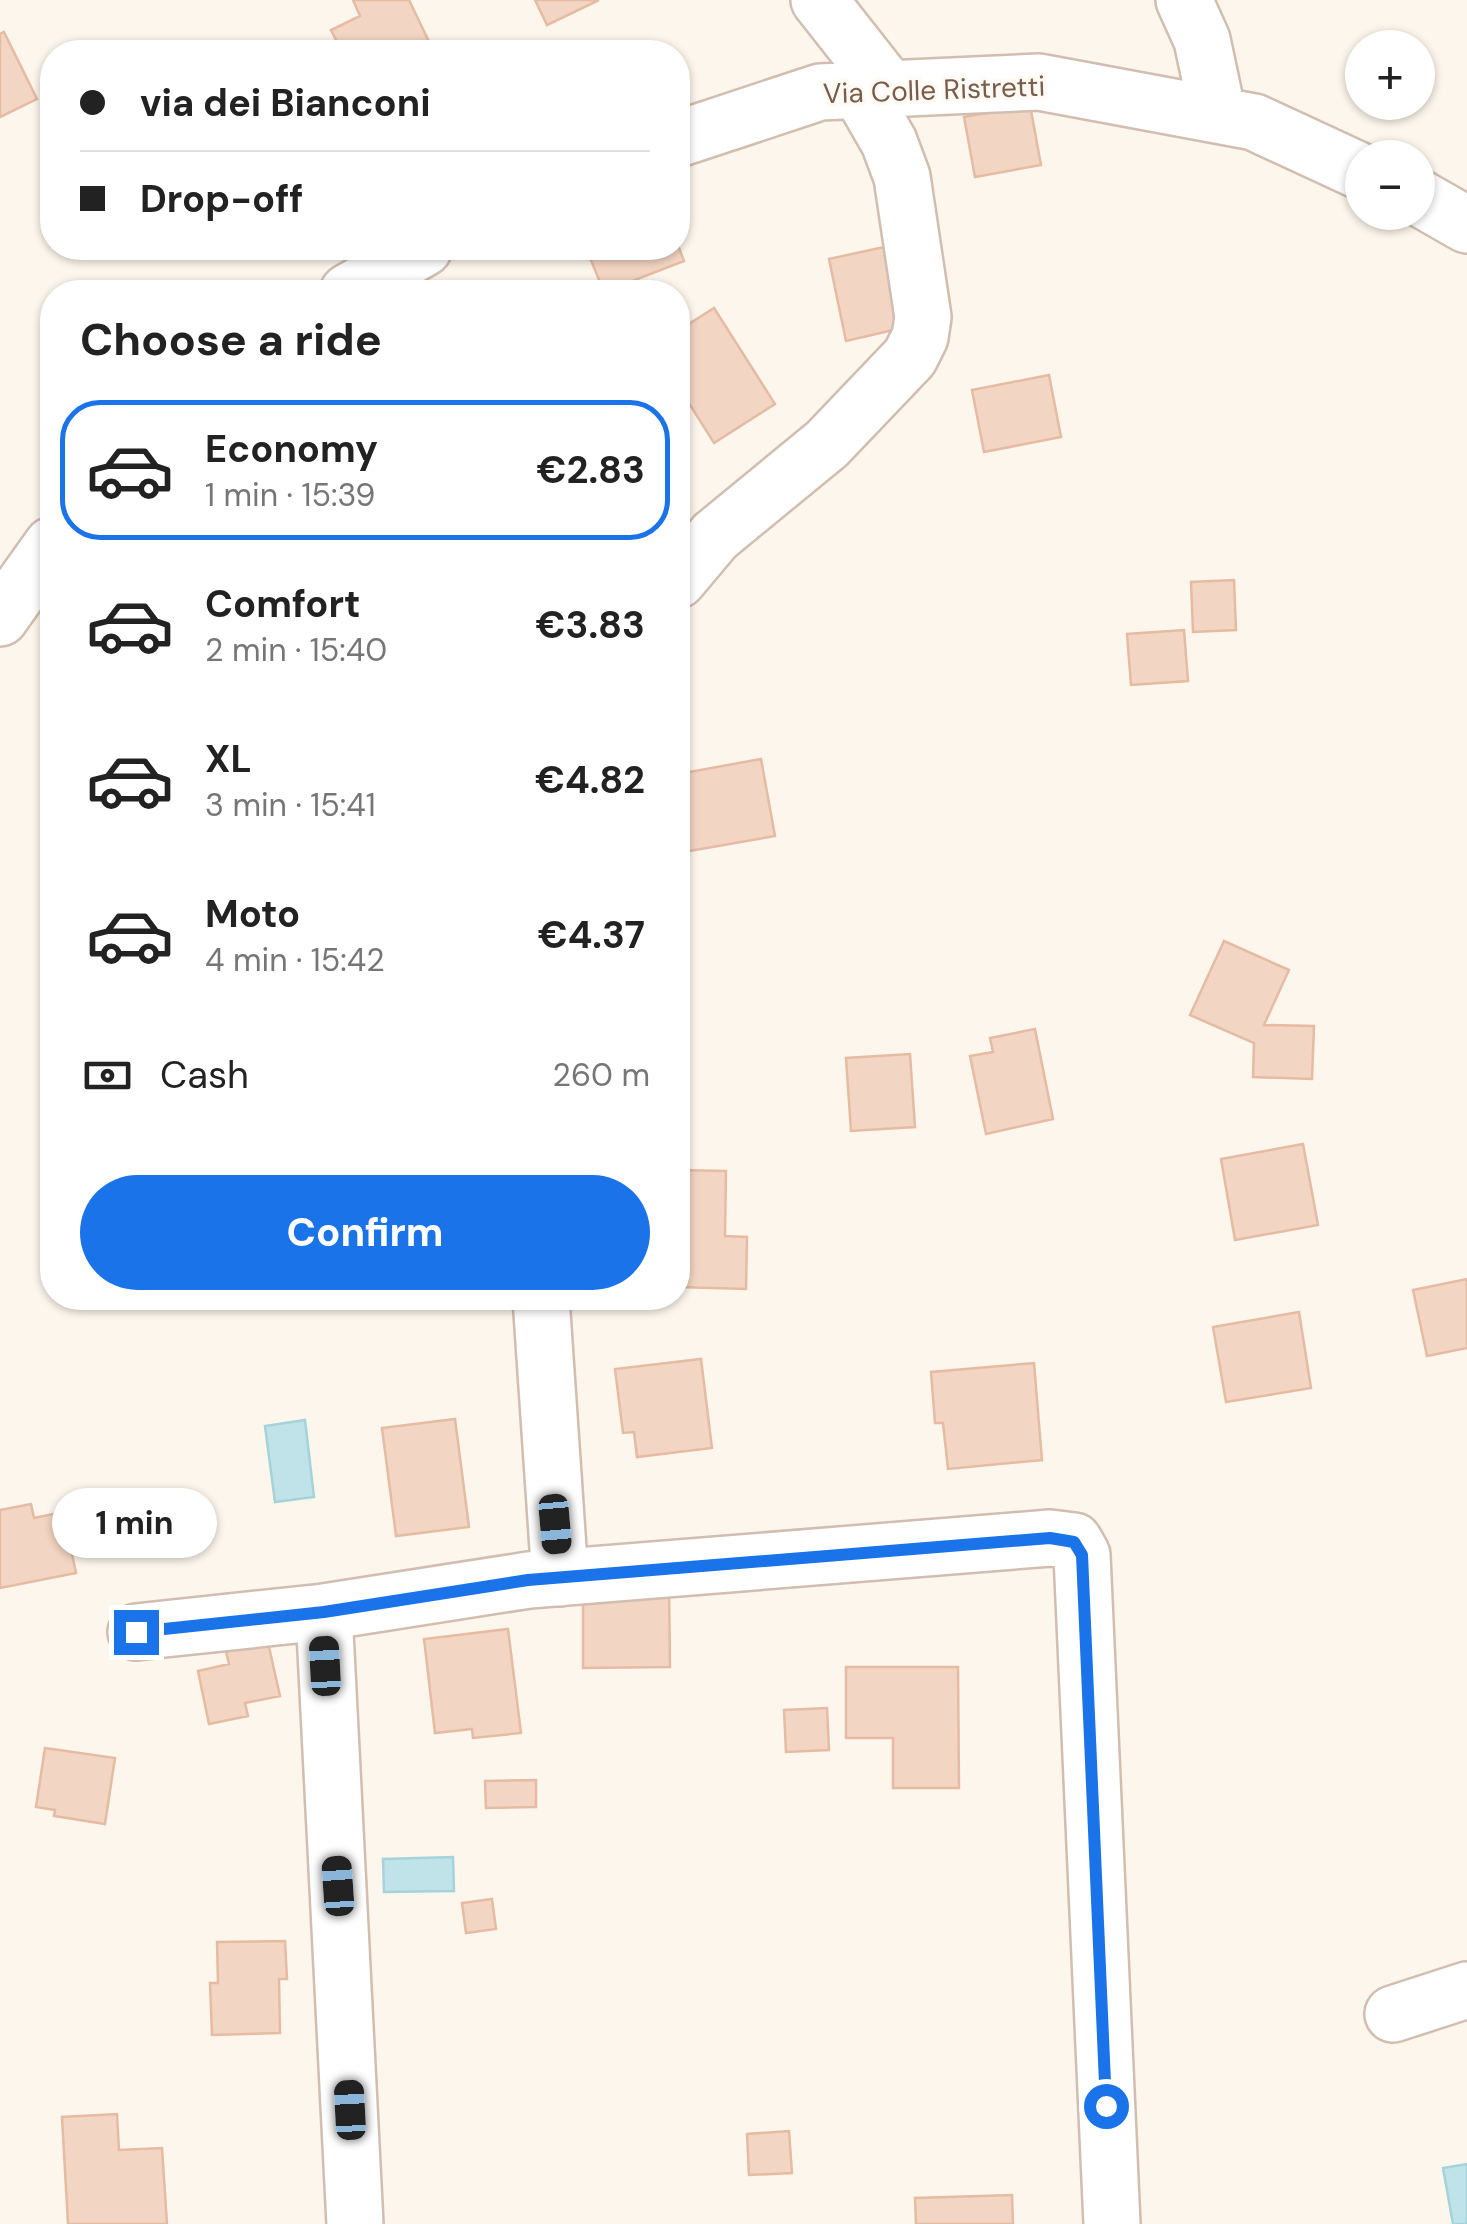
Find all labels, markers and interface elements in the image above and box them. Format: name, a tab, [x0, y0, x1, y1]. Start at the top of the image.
map controls	[1345, 30, 1435, 230]
button: +	[1345, 30, 1435, 120]
street label: Via Colle Ristretti	[822, 68, 1046, 112]
text: via dei Bianconi	[140, 78, 431, 128]
button: −	[1345, 140, 1435, 230]
text: Drop-off	[140, 174, 303, 224]
text: Choose a ride	[80, 310, 382, 369]
text: Economy	[205, 424, 378, 474]
icon: car	[85, 425, 175, 515]
text: €2.83	[537, 445, 645, 495]
text: 1 min · 15:39	[205, 474, 375, 516]
text: Comfort	[205, 579, 361, 629]
icon: car	[85, 580, 175, 670]
text: €3.83	[536, 600, 645, 650]
text: 2 min · 15:40	[205, 629, 387, 671]
text: XL	[205, 734, 252, 784]
icon: car	[85, 735, 175, 825]
text: €4.82	[535, 755, 645, 805]
text: 3 min · 15:41	[205, 784, 376, 826]
text: Moto	[205, 889, 300, 939]
icon: car	[85, 890, 175, 980]
text: €4.37	[538, 910, 645, 960]
text: 4 min · 15:42	[205, 939, 385, 981]
icon: cash	[80, 1048, 135, 1103]
text: Cash	[160, 1050, 249, 1100]
text: 260 m	[553, 1054, 650, 1096]
button: Confirm	[80, 1175, 650, 1290]
callout: 1 min	[54, 1487, 218, 1557]
car	[537, 1493, 573, 1555]
text: 1 min	[96, 1502, 173, 1544]
route end	[114, 1610, 159, 1655]
car	[308, 1635, 342, 1697]
car	[321, 1855, 355, 1917]
car	[333, 2079, 367, 2141]
route start	[1084, 2084, 1129, 2129]

